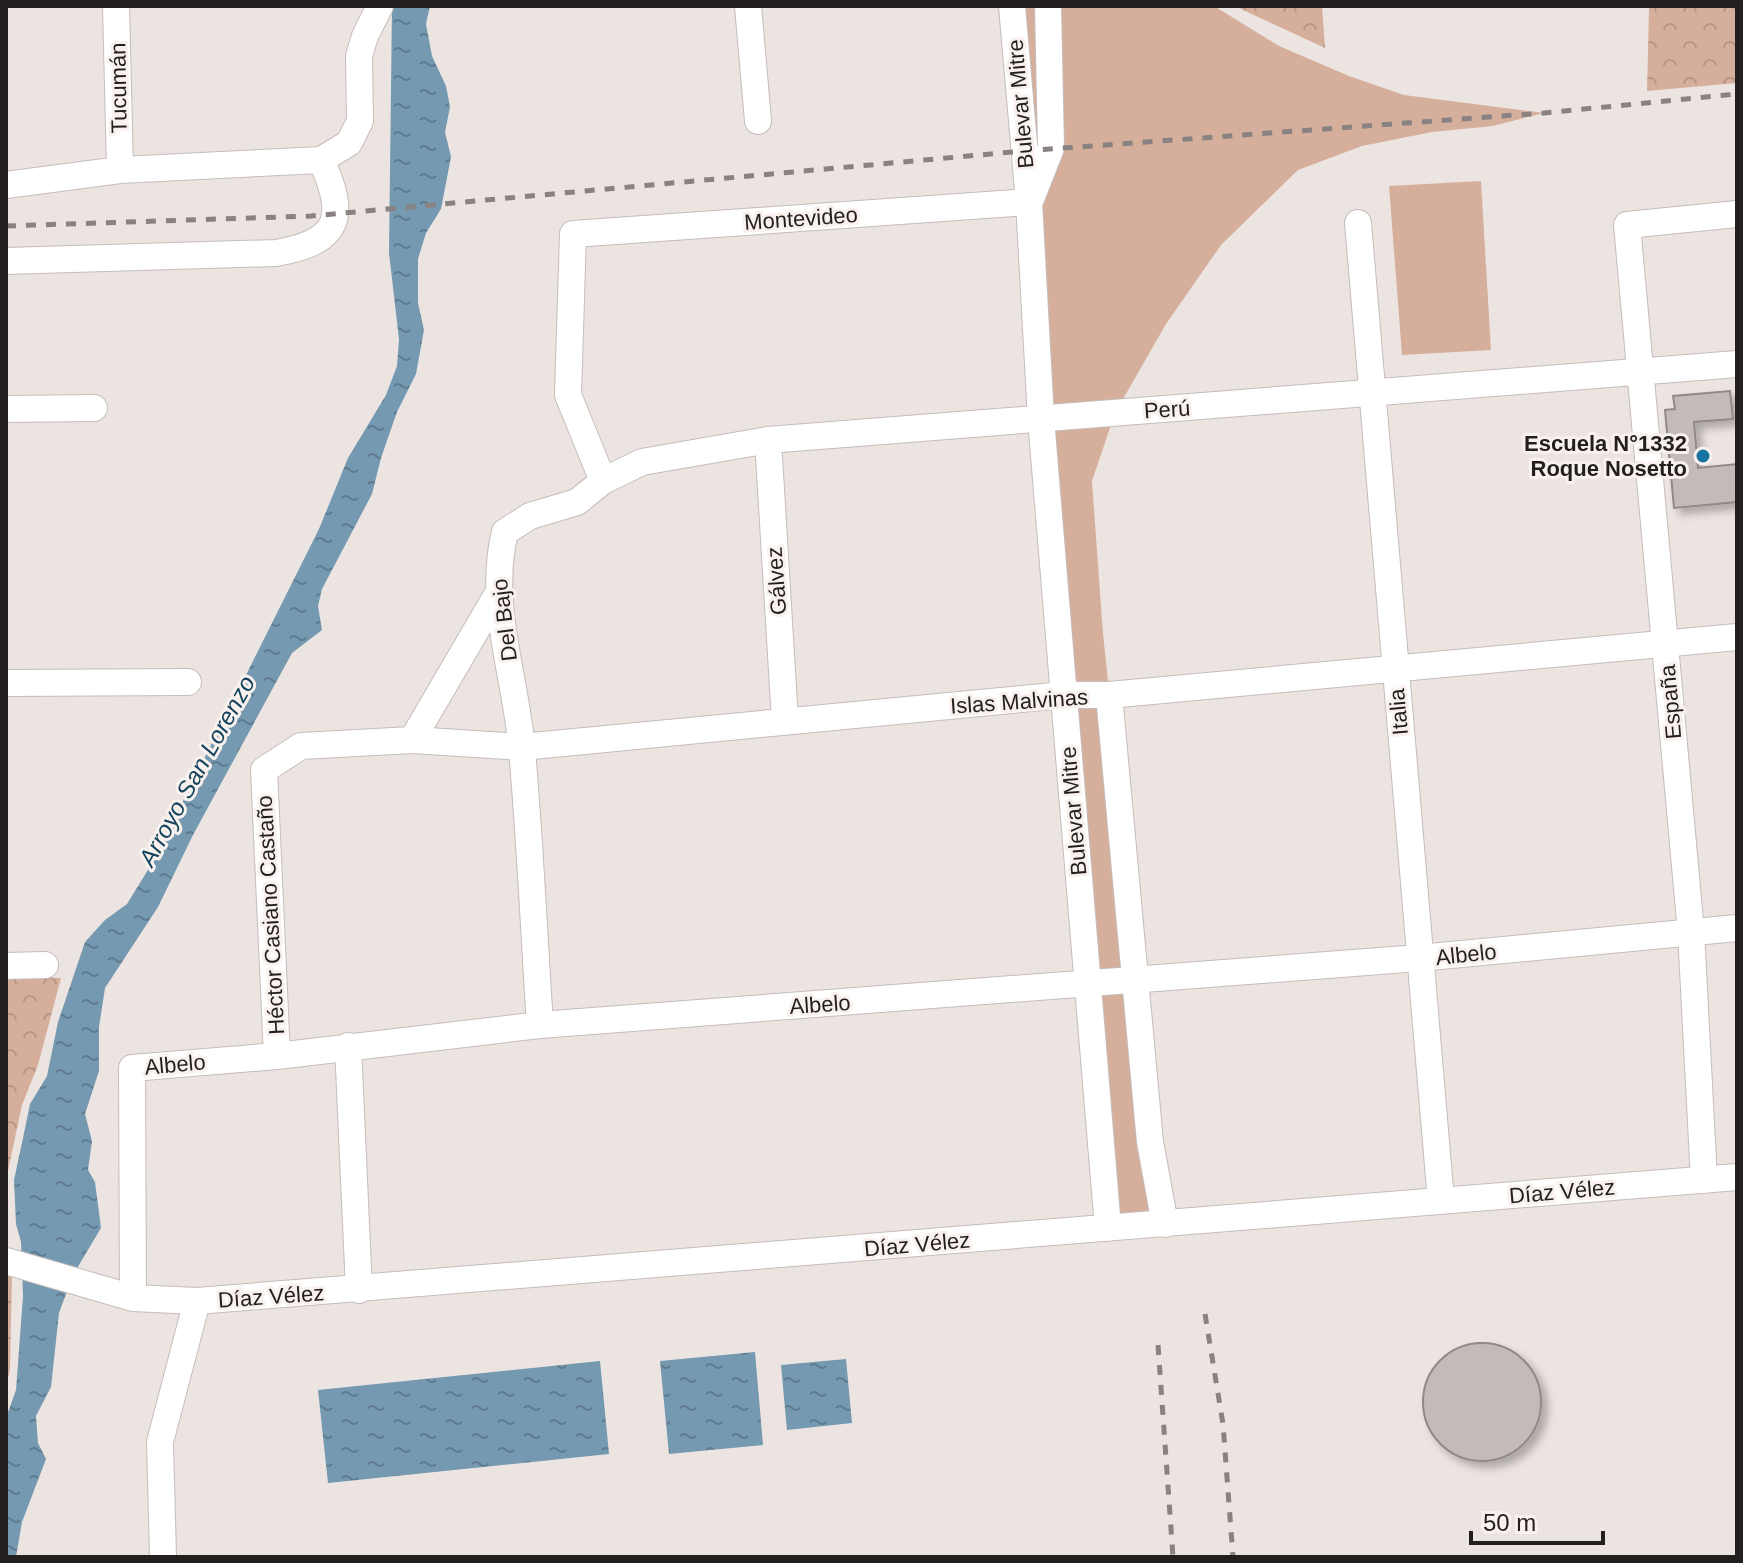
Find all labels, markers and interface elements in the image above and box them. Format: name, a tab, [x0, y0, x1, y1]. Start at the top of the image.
street label: Bulevar Mitre	[1002, 38, 1039, 170]
street label: Tucumán	[105, 42, 132, 134]
street label: Montevideo	[743, 202, 859, 235]
street label: Perú	[1143, 395, 1191, 424]
place label: Escuela N°1332 Roque Nosetto	[1524, 431, 1687, 481]
marker: Escuela N°1332 Roque Nosetto	[1694, 447, 1712, 465]
street label: Gálvez	[762, 546, 791, 616]
street label: Del Bajo	[487, 577, 522, 663]
street label: España	[1655, 663, 1686, 740]
water label: Arroyo San Lorenzo	[132, 671, 260, 872]
street label: Islas Malvinas	[949, 684, 1089, 719]
street label: Italia	[1384, 687, 1413, 736]
street label: Bulevar Mitre	[1055, 745, 1092, 877]
street label: Héctor Casiano Castaño	[252, 795, 289, 1035]
street label: Albelo	[1434, 939, 1498, 970]
street label: Albelo	[789, 990, 851, 1019]
street label: Albelo	[143, 1049, 207, 1080]
street label: Díaz Vélez	[1508, 1174, 1616, 1209]
street label: Díaz Vélez	[863, 1227, 971, 1262]
street label: Díaz Vélez	[217, 1280, 325, 1313]
scale bar	[1471, 1495, 1603, 1545]
text: 50 m	[1483, 1509, 1536, 1536]

